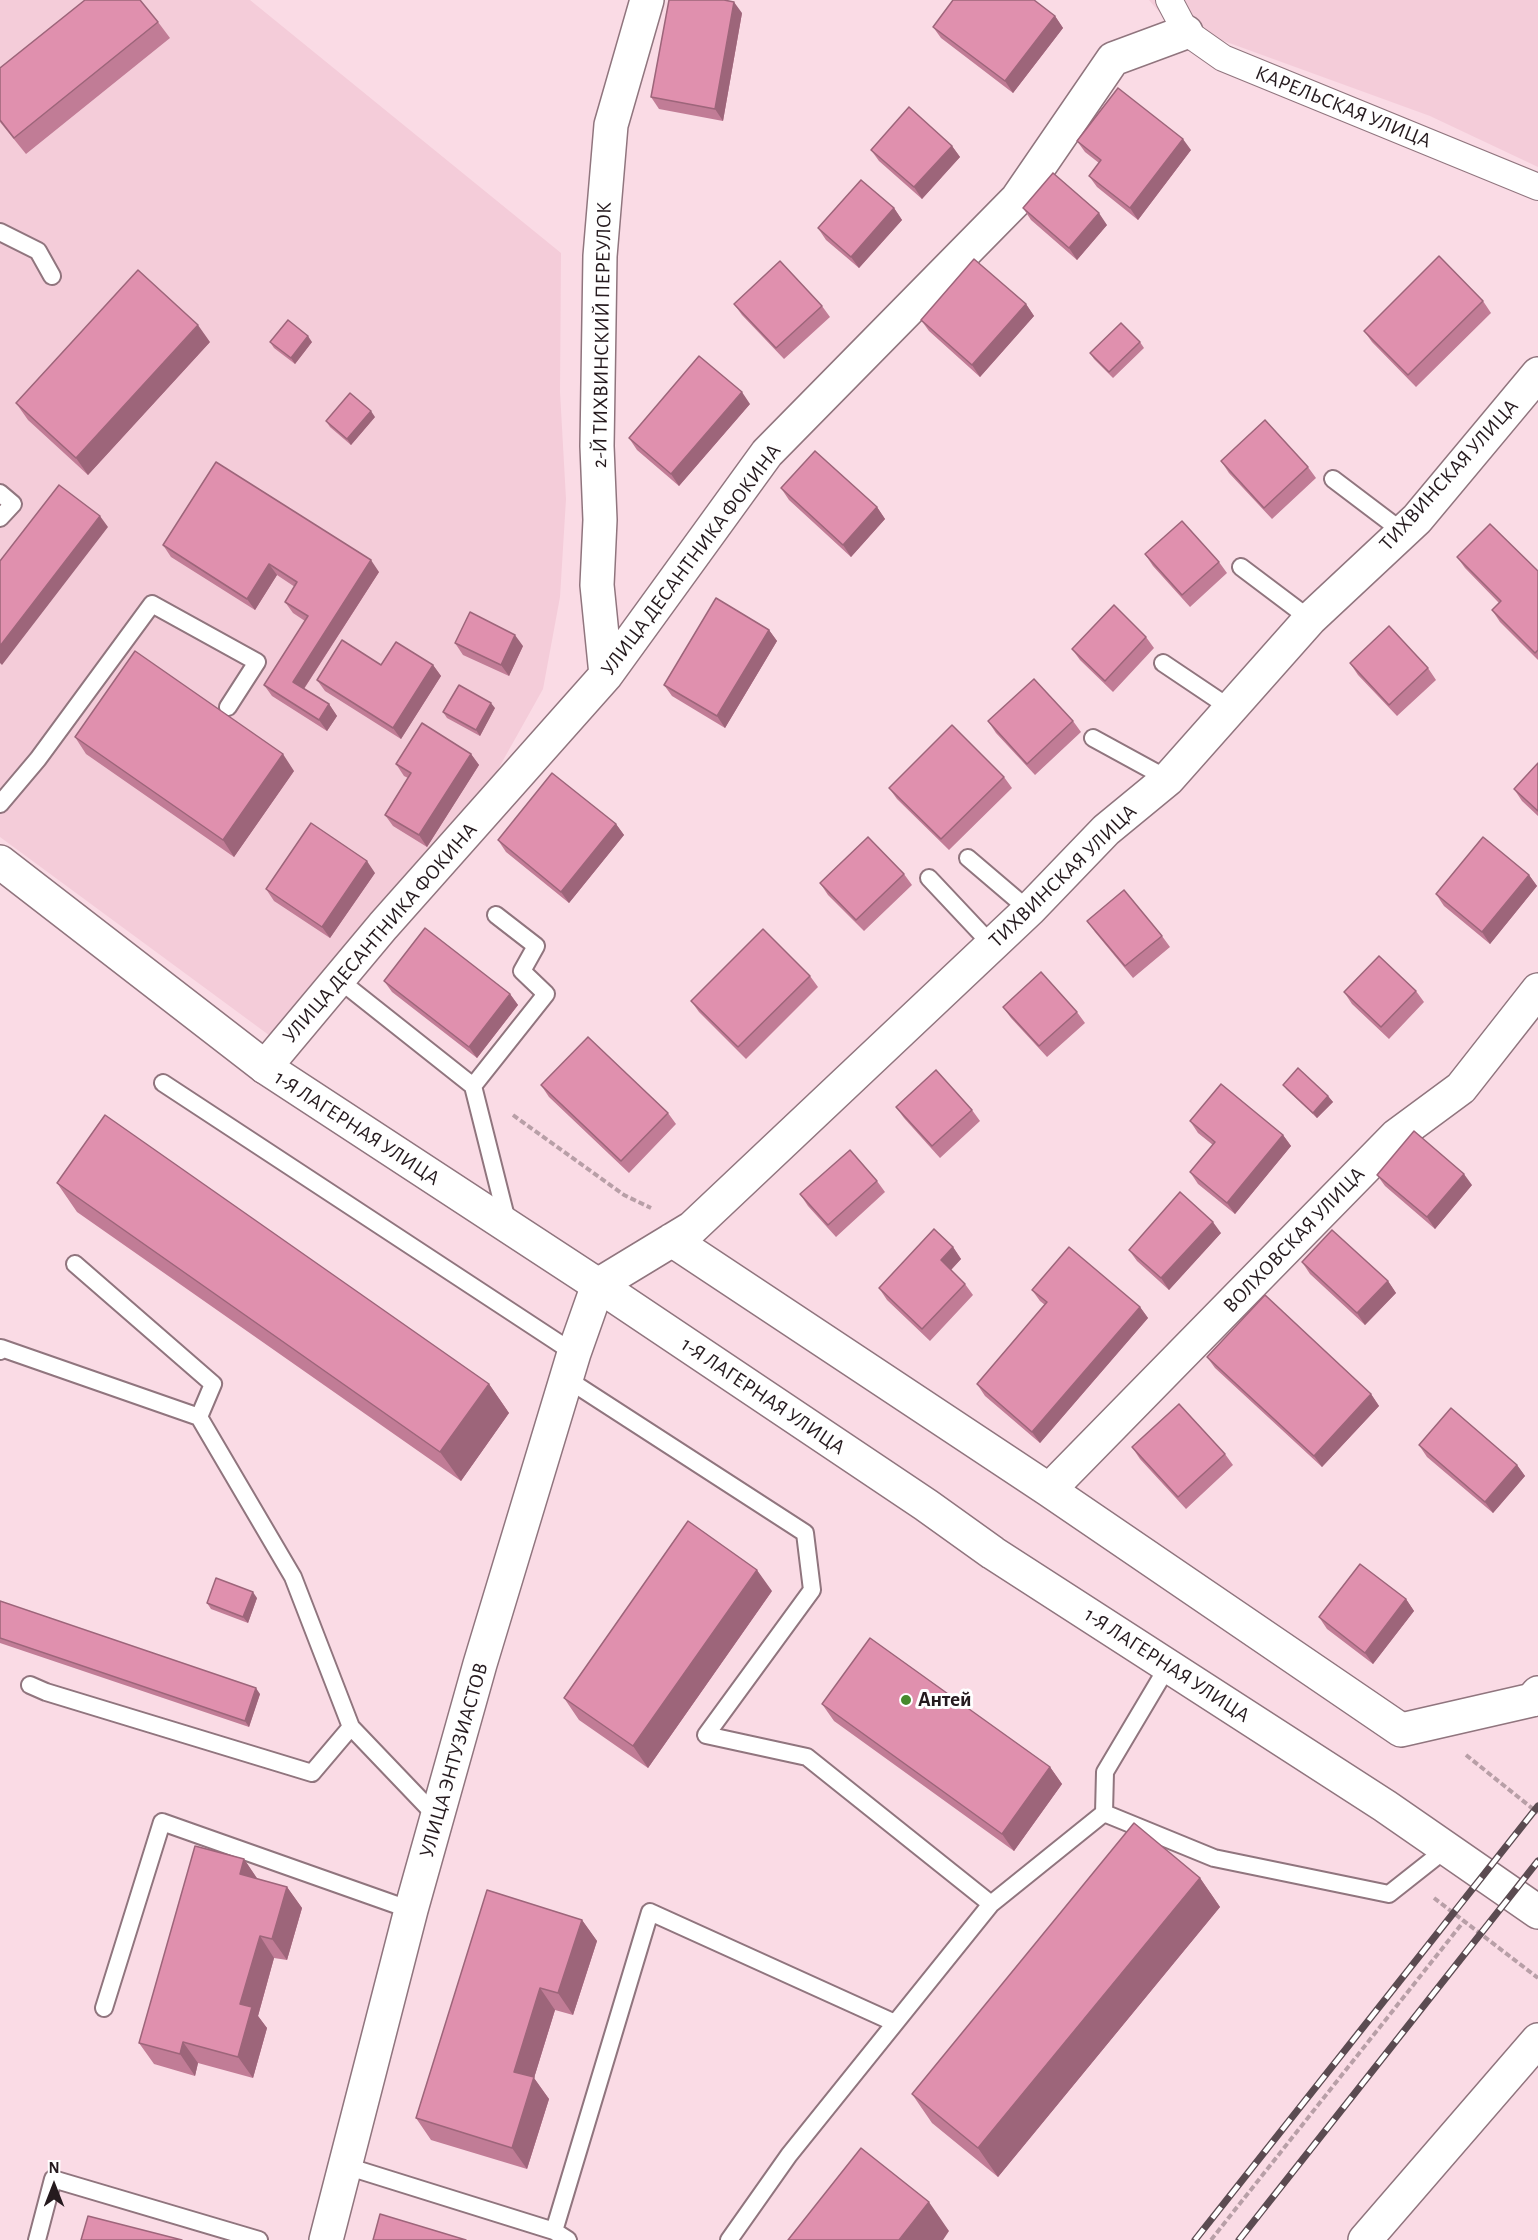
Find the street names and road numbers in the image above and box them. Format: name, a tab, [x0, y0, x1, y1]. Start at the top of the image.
street label: КАРЕЛЬСКАЯ УЛИЦА	[1251, 60, 1435, 154]
street label: 2-Й ТИХВИНСКИЙ ПЕРЕУЛОК	[587, 202, 617, 468]
street label: ТИХВИНСКАЯ УЛИЦА	[1374, 394, 1524, 556]
street label: УЛИЦА ДЕСАНТНИКА ФОКИНА	[596, 439, 786, 681]
street label: ТИХВИНСКАЯ УЛИЦА	[984, 799, 1142, 953]
street label: УЛИЦА ДЕСАНТНИКА ФОКИНА	[277, 818, 483, 1048]
street label: 1-Я ЛАГЕРНАЯ УЛИЦА	[270, 1065, 444, 1191]
street label: ВОЛХОВСКАЯ УЛИЦА	[1218, 1162, 1370, 1318]
street label: 1-Я ЛАГЕРНАЯ УЛИЦА	[676, 1332, 850, 1460]
street label: 1-Я ЛАГЕРНАЯ УЛИЦА	[1080, 1602, 1254, 1728]
street label: УЛИЦА ЭНТУЗИАСТОВ	[414, 1660, 494, 1860]

